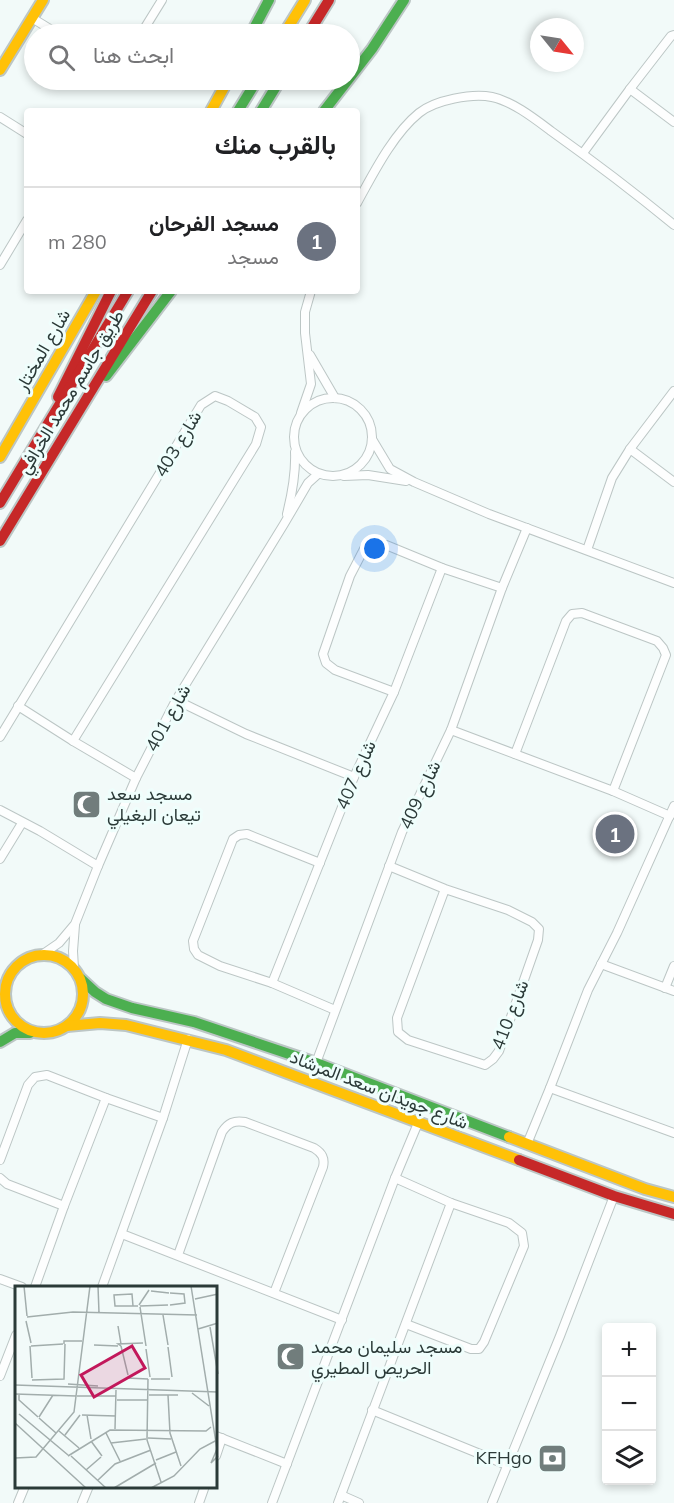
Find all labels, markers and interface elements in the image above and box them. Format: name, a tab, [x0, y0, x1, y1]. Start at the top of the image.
north arrow	[530, 18, 584, 72]
search box	[24, 24, 360, 90]
icon: search	[45, 41, 78, 74]
text: ابحث هنا	[93, 41, 174, 69]
text: بالقرب منك	[215, 128, 336, 161]
text: مسجد الفرحان	[149, 209, 279, 237]
text: 280 m	[48, 229, 107, 254]
text: 1	[311, 229, 323, 254]
text: مسجد	[227, 244, 279, 269]
street label: شارع المختار	[9, 305, 76, 396]
street label: طريق جاسم محمد الخرافي	[12, 305, 132, 480]
street label: شارع 403	[149, 406, 207, 482]
your location	[360, 534, 389, 563]
street label: شارع 401	[140, 680, 196, 756]
street label: شارع 407	[330, 737, 382, 813]
street label: شارع 409	[394, 757, 446, 833]
place label: مسجد سعد تيعان البغيلي	[107, 782, 201, 830]
mosque icon: مسجد سعد تيعان البغيلي	[70, 788, 102, 820]
pin: 1	[596, 812, 634, 856]
street label: شارع 410	[486, 976, 534, 1054]
street label: شارع جويدان سعد المرشاد	[287, 1045, 471, 1135]
inset map	[15, 1286, 218, 1488]
map controls	[602, 1323, 656, 1485]
button: +	[602, 1323, 656, 1377]
place label: مسجد سليمان محمد الحريص المطيري	[311, 1335, 462, 1383]
mosque icon: مسجد سليمان محمد الحريص المطيري	[274, 1341, 306, 1373]
button: −	[602, 1377, 656, 1431]
button: layers	[602, 1431, 656, 1485]
bank icon: KFHgo	[537, 1442, 569, 1474]
place label: KFHgo	[476, 1446, 532, 1469]

